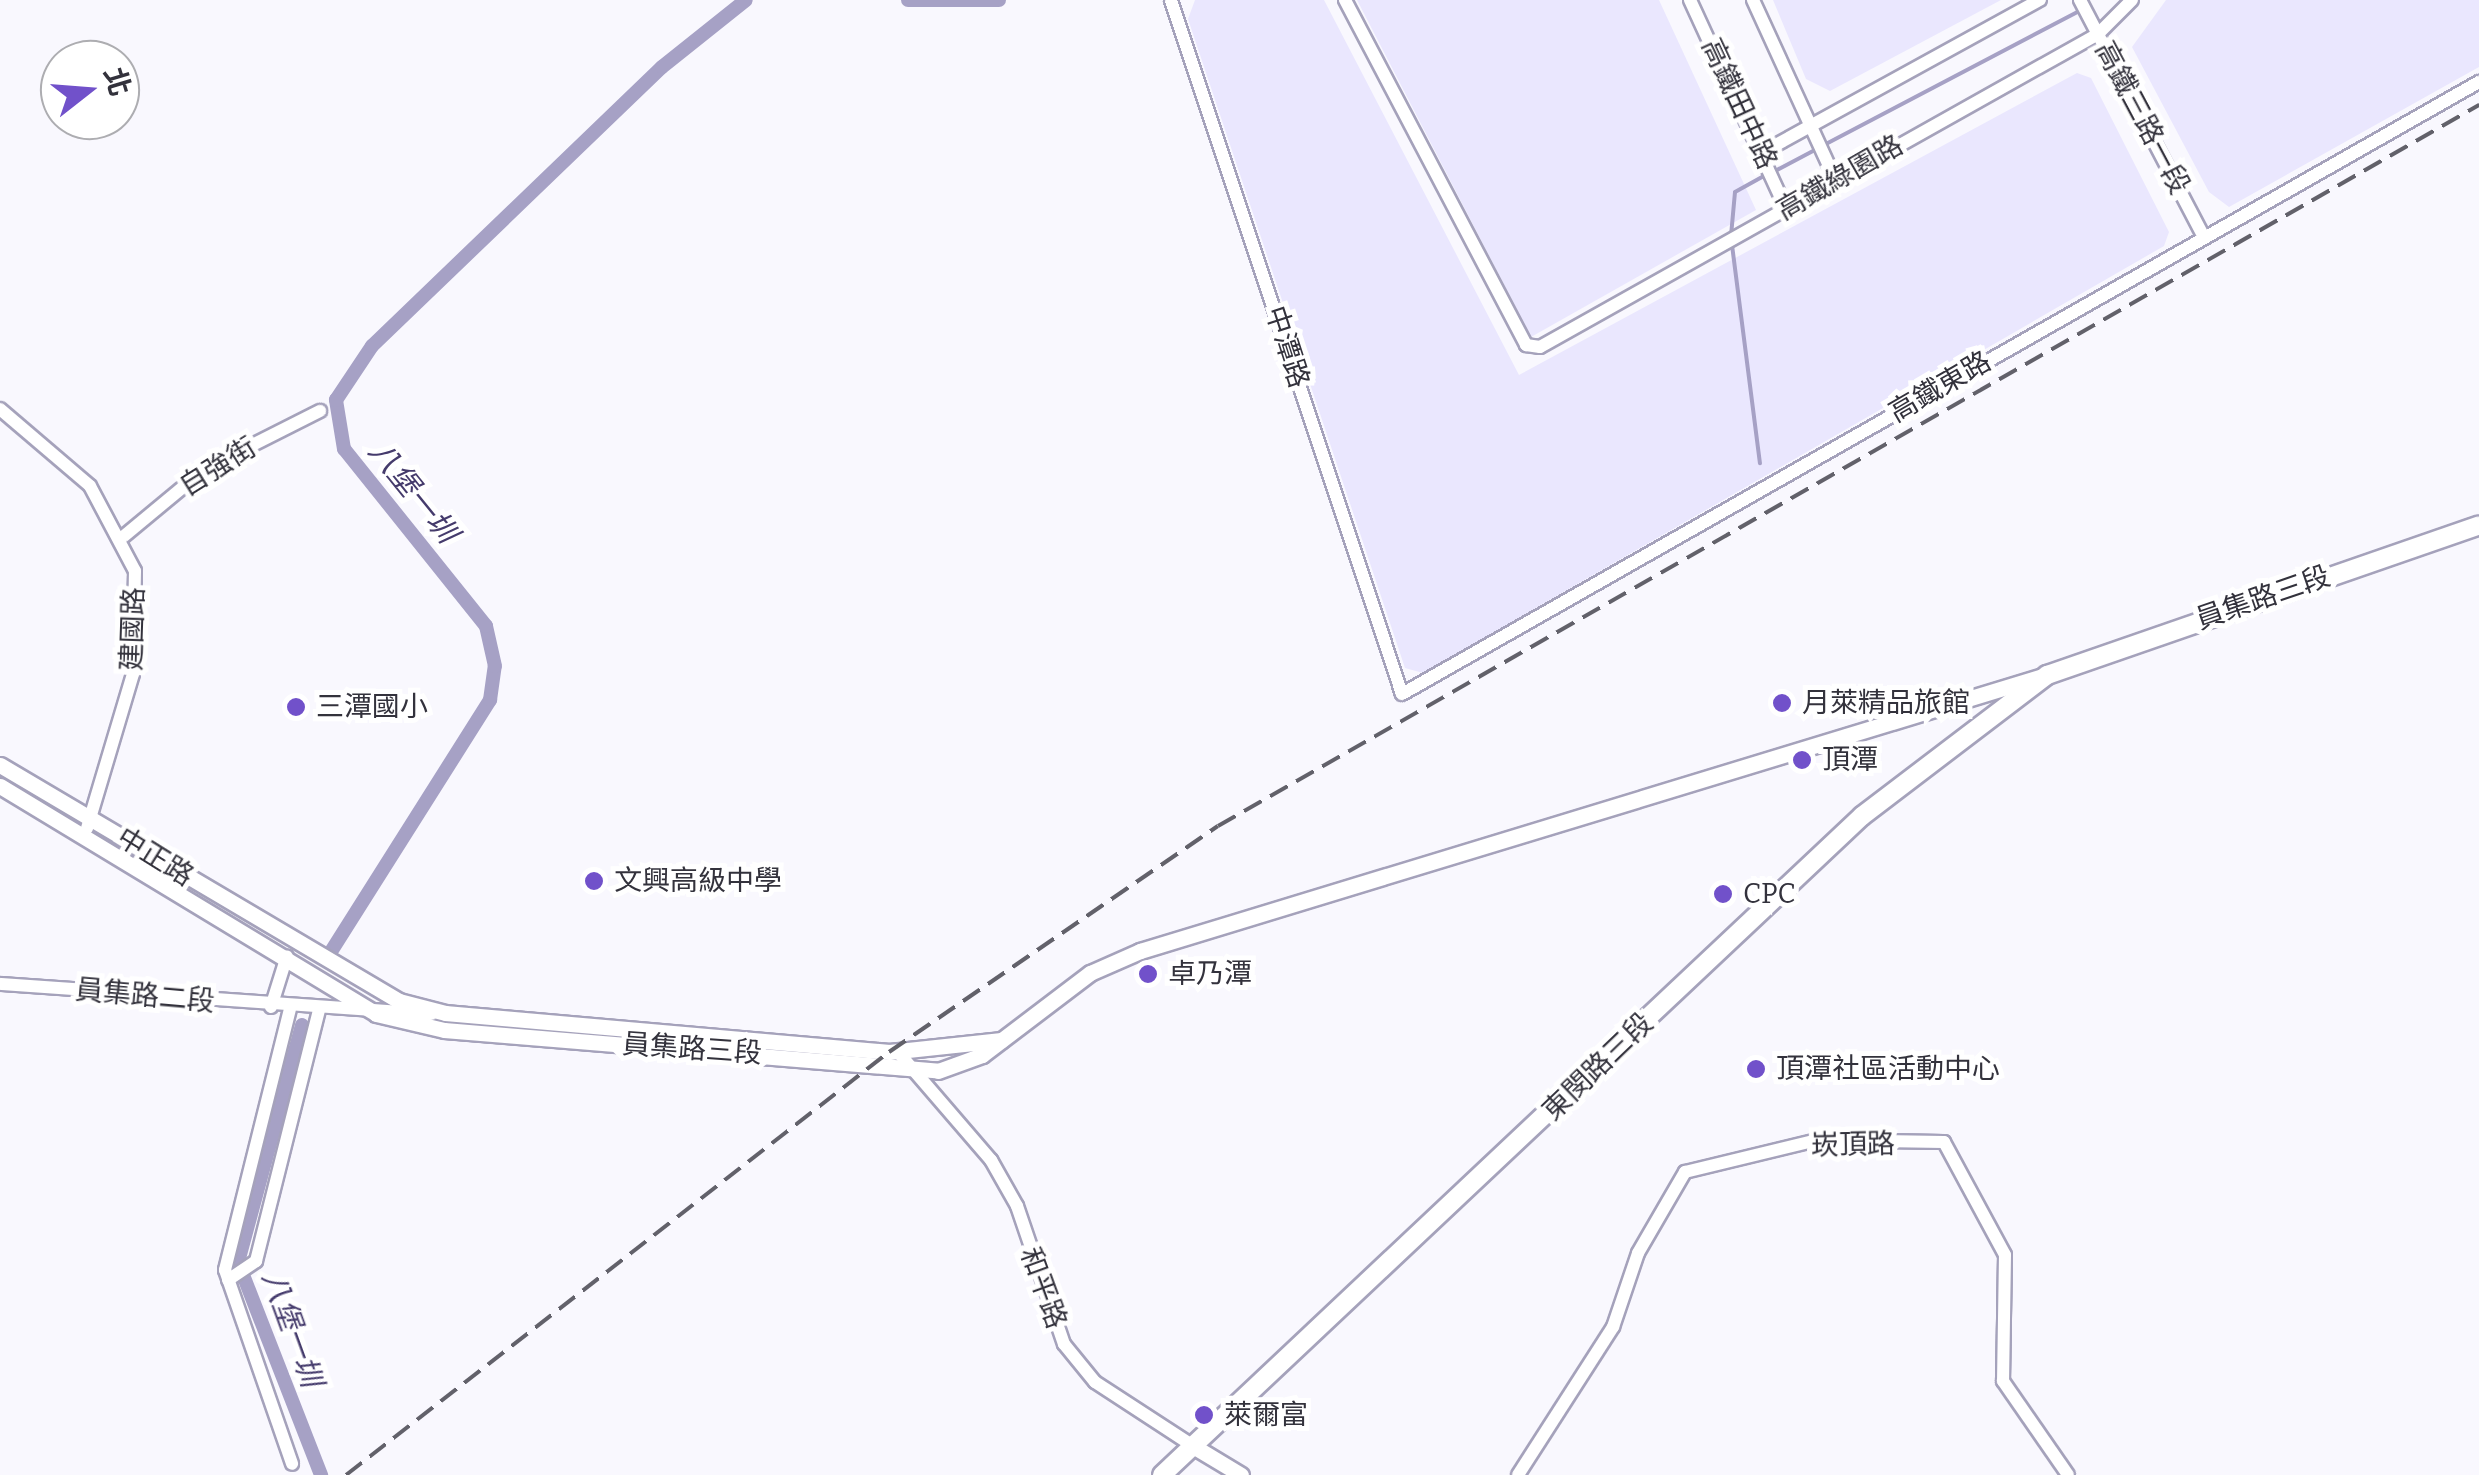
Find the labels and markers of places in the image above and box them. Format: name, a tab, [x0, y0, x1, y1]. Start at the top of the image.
place label: 月萊精品旅館	[1802, 686, 1970, 720]
place label: 三潭國小	[316, 690, 428, 724]
marker: 月萊精品旅館	[1771, 692, 1793, 714]
marker: 三潭國小	[285, 696, 307, 718]
place label: 頂潭	[1822, 743, 1878, 777]
marker: 頂潭	[1791, 749, 1813, 771]
place label: 文興高級中學	[614, 864, 782, 898]
marker: 文興高級中學	[583, 870, 605, 892]
place label: CPC	[1743, 877, 1796, 911]
marker: CPC	[1712, 883, 1734, 905]
place label: 卓乃潭	[1168, 957, 1252, 991]
marker: 卓乃潭	[1137, 963, 1159, 985]
place label: 頂潭社區活動中心	[1776, 1052, 2000, 1086]
marker: 頂潭社區活動中心	[1745, 1058, 1767, 1080]
place label: 萊爾富	[1224, 1398, 1308, 1432]
marker: 萊爾富	[1193, 1404, 1215, 1426]

